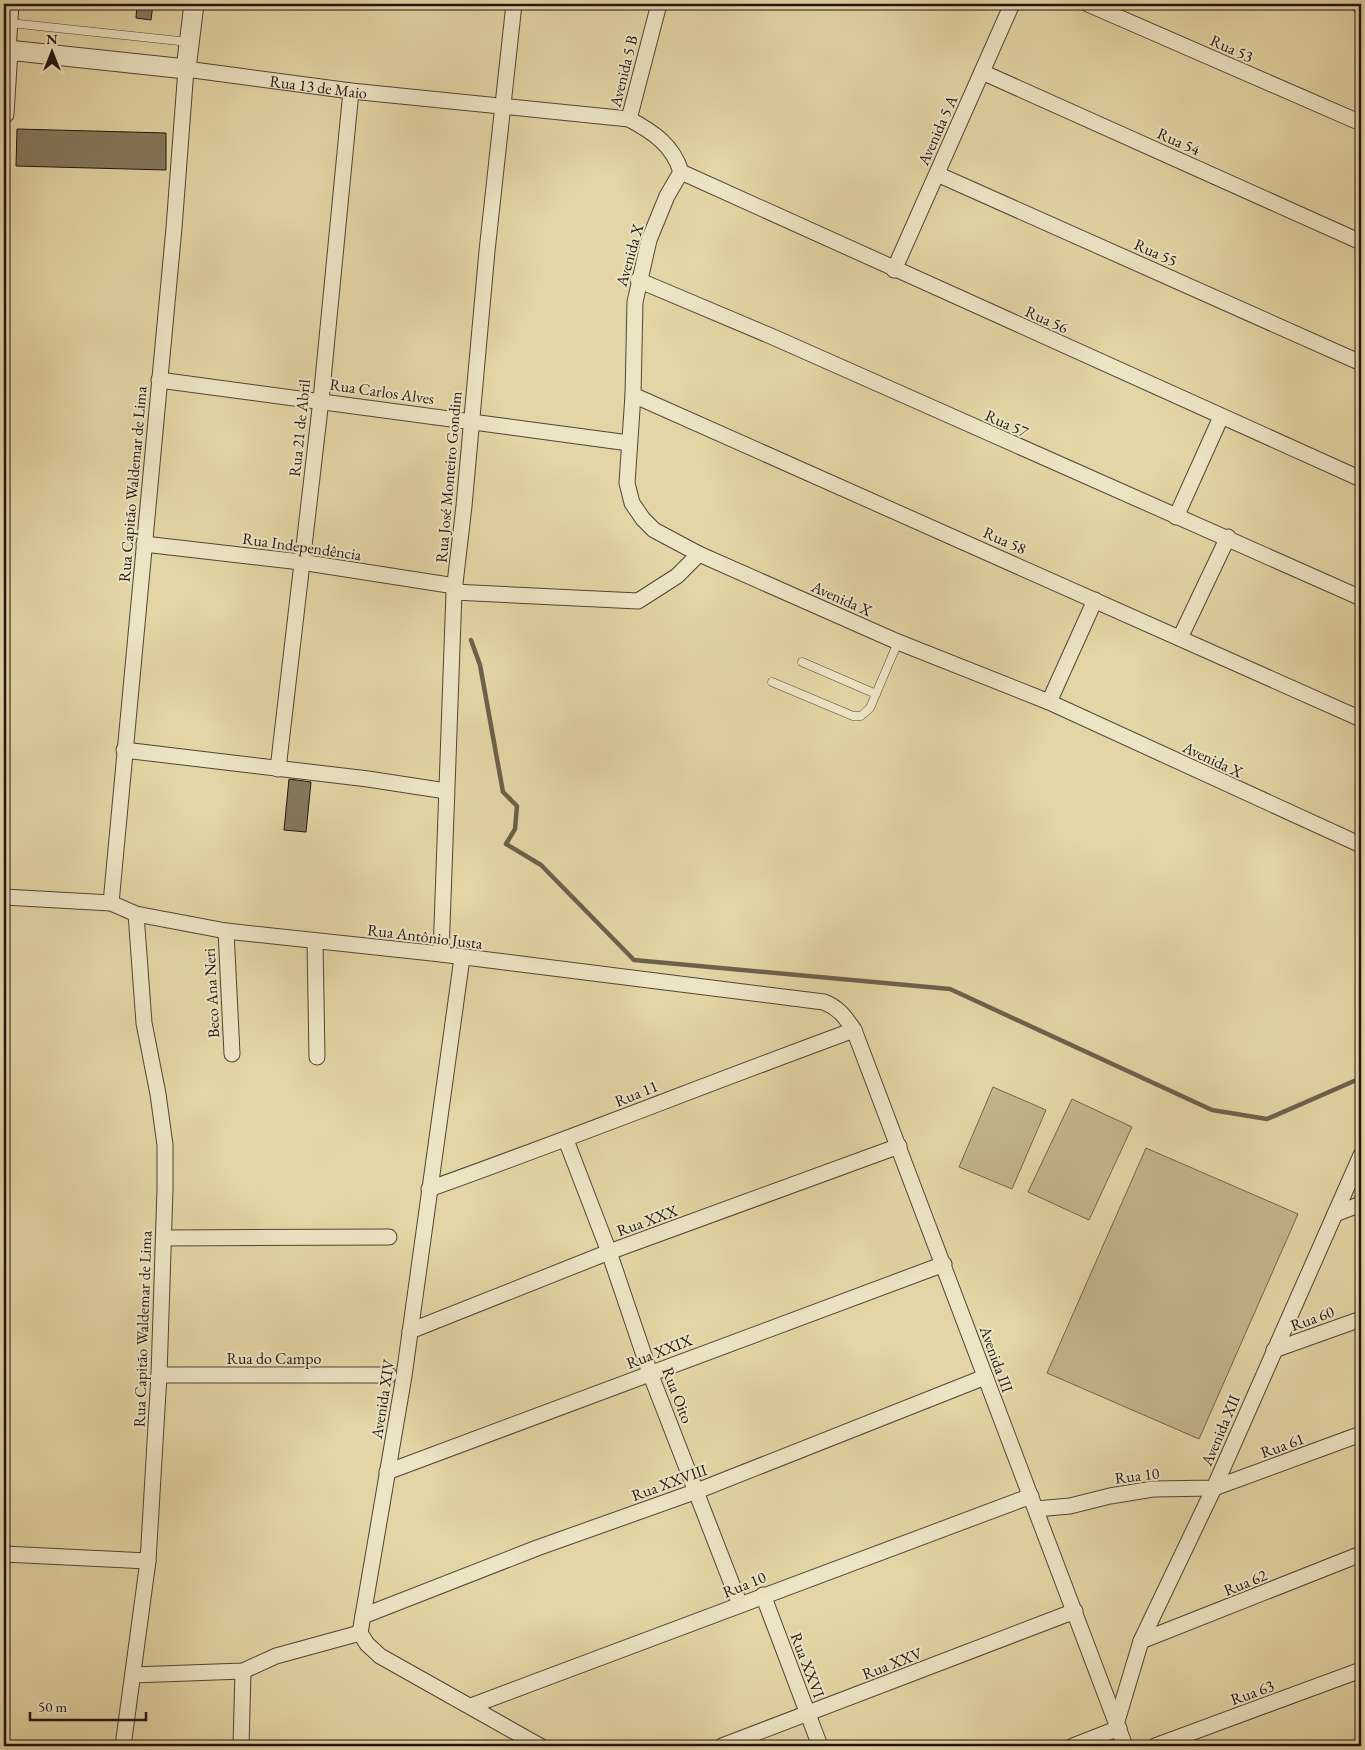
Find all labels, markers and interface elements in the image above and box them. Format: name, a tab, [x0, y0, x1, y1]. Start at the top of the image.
north arrow	[28, 28, 78, 78]
text: N	[46, 30, 58, 48]
street label: Rua 53	[1207, 30, 1257, 67]
street label: Avenida 5 B	[604, 33, 643, 110]
street label: Rua 13 de Maio	[268, 70, 368, 104]
street label: Avenida 5 A	[912, 91, 963, 170]
street label: Rua 54	[1154, 123, 1204, 160]
street label: Avenida X	[610, 221, 649, 290]
street label: Rua 55	[1131, 234, 1181, 271]
street label: Rua 56	[1022, 301, 1072, 338]
street label: Rua Carlos Alves	[328, 374, 436, 409]
street label: Rua 21 de Abril	[284, 378, 315, 478]
street label: Rua Capitão Waldemar de Lima	[113, 385, 152, 583]
street label: Rua José Monteiro Gondim	[431, 390, 467, 564]
street label: Rua 57	[982, 405, 1032, 442]
street label: Rua 58	[980, 522, 1030, 559]
street label: Rua Independência	[241, 528, 364, 565]
street label: Avenida X	[807, 575, 876, 621]
street label: Avenida X	[1178, 736, 1247, 783]
street label: Rua Antônio Justa	[366, 919, 484, 954]
street label: Beco Ana Neri	[199, 947, 224, 1039]
street label: Rua 11	[611, 1075, 661, 1112]
street label: Rua XXX	[614, 1200, 681, 1241]
street label: Rua Capitão Waldemar de Lima	[129, 1230, 156, 1428]
street label: Rua 60	[1288, 1301, 1337, 1336]
street label: Avenida III	[974, 1322, 1018, 1396]
street label: Rua XXIX	[623, 1329, 696, 1374]
street label: Rua do Campo	[226, 1348, 322, 1369]
street label: Avenida XIV	[366, 1358, 399, 1441]
street label: Rua Oito	[657, 1364, 698, 1426]
street label: Avenida XII	[1196, 1391, 1245, 1470]
street label: Rua 61	[1258, 1428, 1307, 1463]
street label: Rua XXVIII	[628, 1459, 710, 1506]
street label: Rua 10	[1114, 1462, 1161, 1489]
street label: Rua 62	[1220, 1564, 1270, 1601]
street label: Rua 10	[719, 1566, 769, 1603]
street label: Rua XXVI	[786, 1630, 830, 1701]
street label: Rua XXV	[859, 1642, 925, 1685]
street label: Rua 63	[1228, 1675, 1277, 1710]
scale bar	[30, 1690, 146, 1722]
text: 50 m	[38, 1697, 67, 1716]

